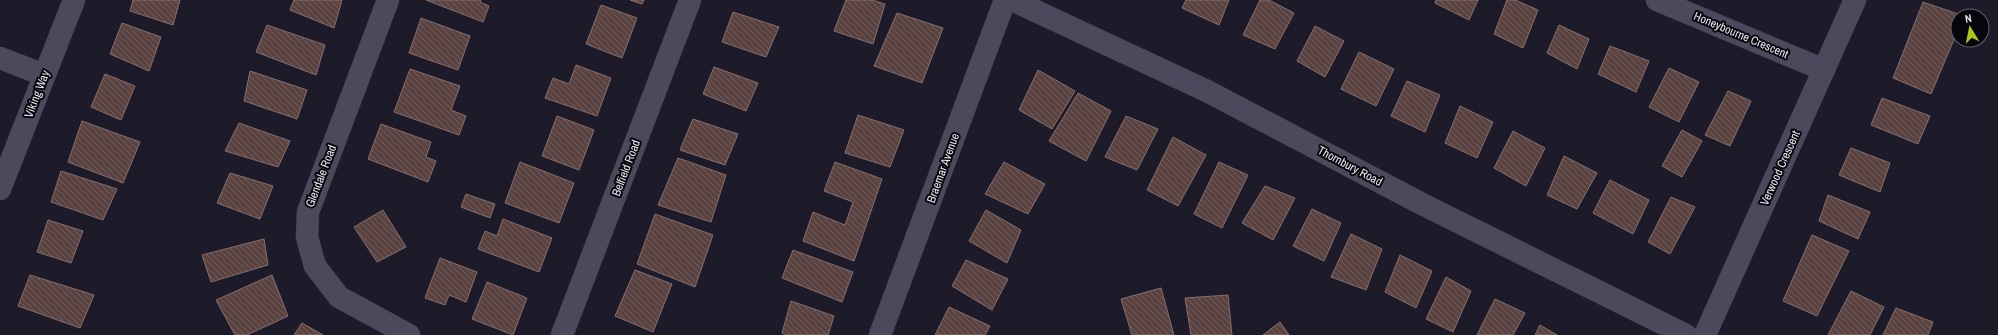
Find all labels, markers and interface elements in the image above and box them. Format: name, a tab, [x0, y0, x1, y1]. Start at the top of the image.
street label: Honeybourne Crescent	[1691, 8, 1791, 62]
north arrow	[1950, 8, 1990, 48]
text: N	[1964, 11, 1973, 26]
street label: Viking Way	[21, 68, 53, 120]
street label: Verwood Crescent	[1756, 128, 1804, 208]
street label: Braemar Avenue	[923, 131, 963, 205]
street label: Belfield Road	[608, 138, 644, 198]
street label: Glendale Road	[302, 142, 340, 210]
street label: Thornbury Road	[1315, 142, 1385, 190]

